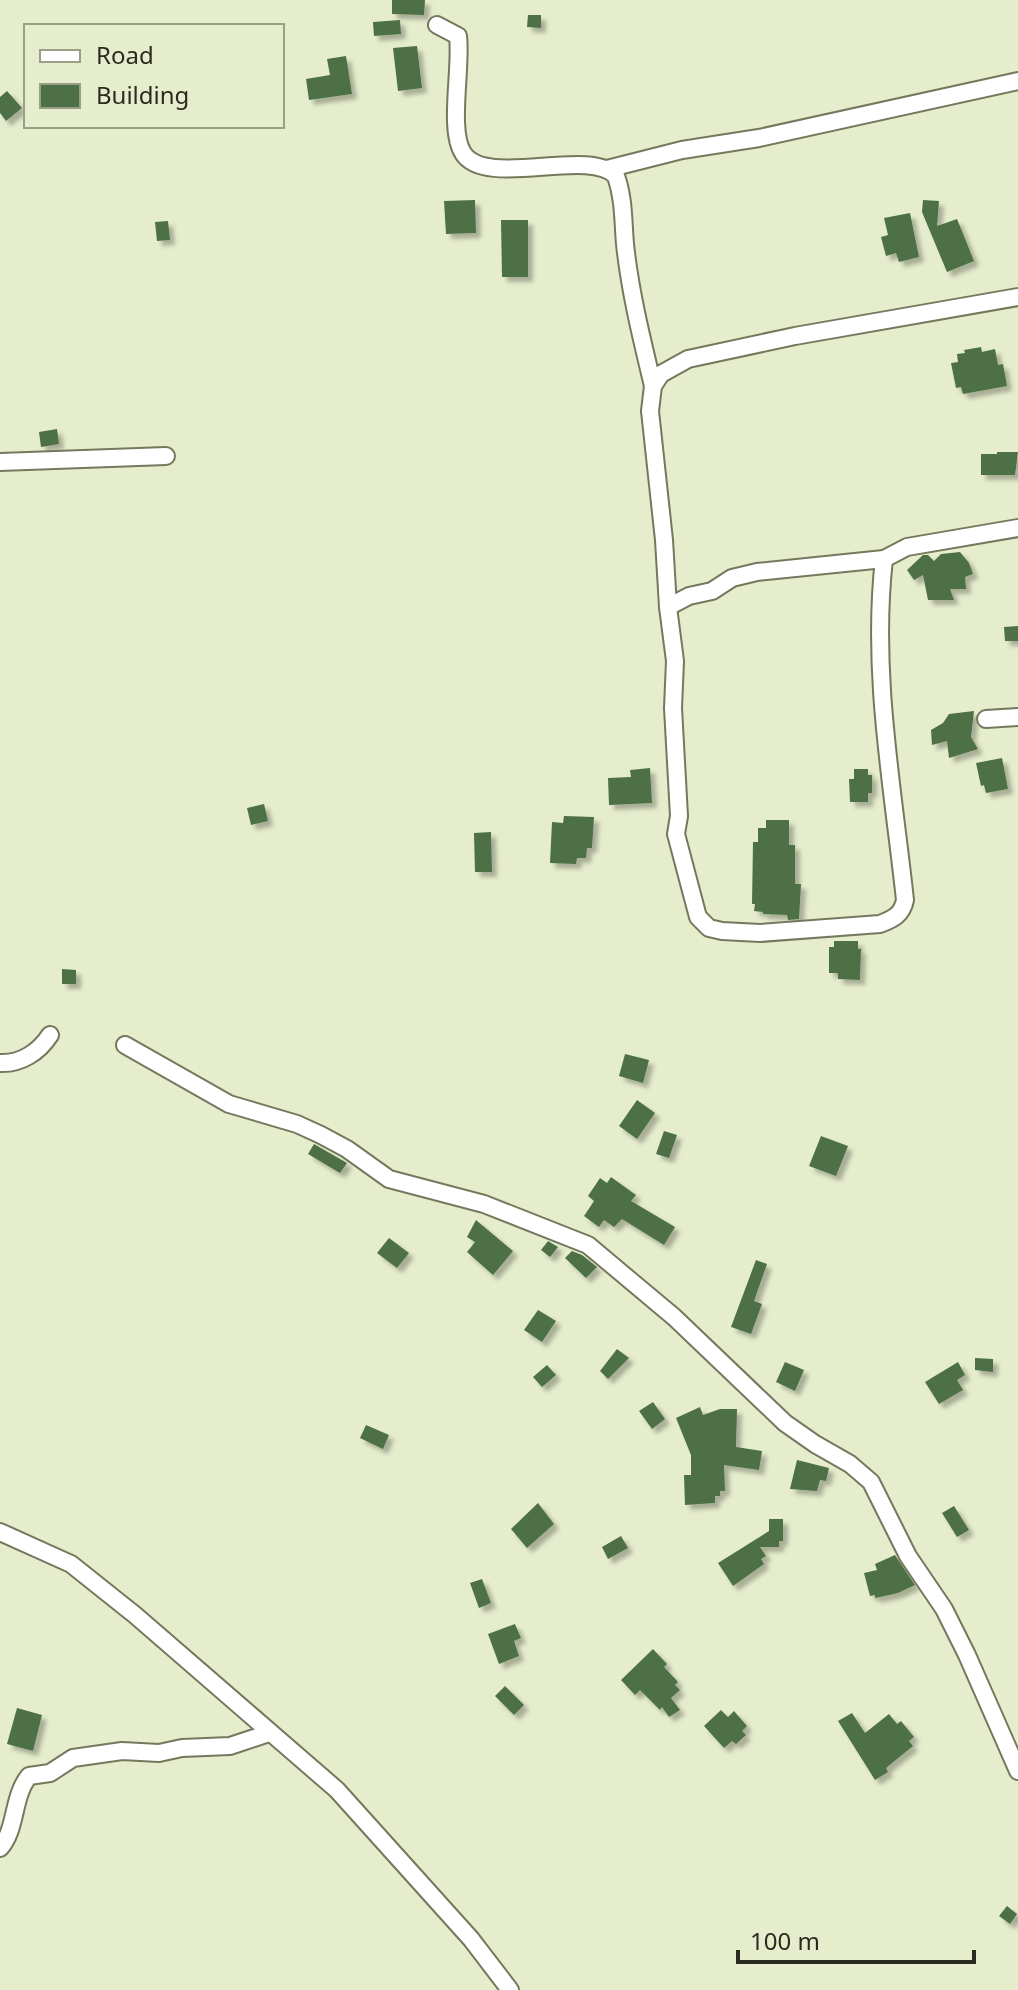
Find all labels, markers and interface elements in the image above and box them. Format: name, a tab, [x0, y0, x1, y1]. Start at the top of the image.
legend	[24, 24, 284, 128]
text: Road	[96, 38, 154, 71]
text: Building	[96, 78, 189, 111]
scale bar	[738, 1914, 974, 1964]
text: 100 m	[750, 1924, 820, 1957]

